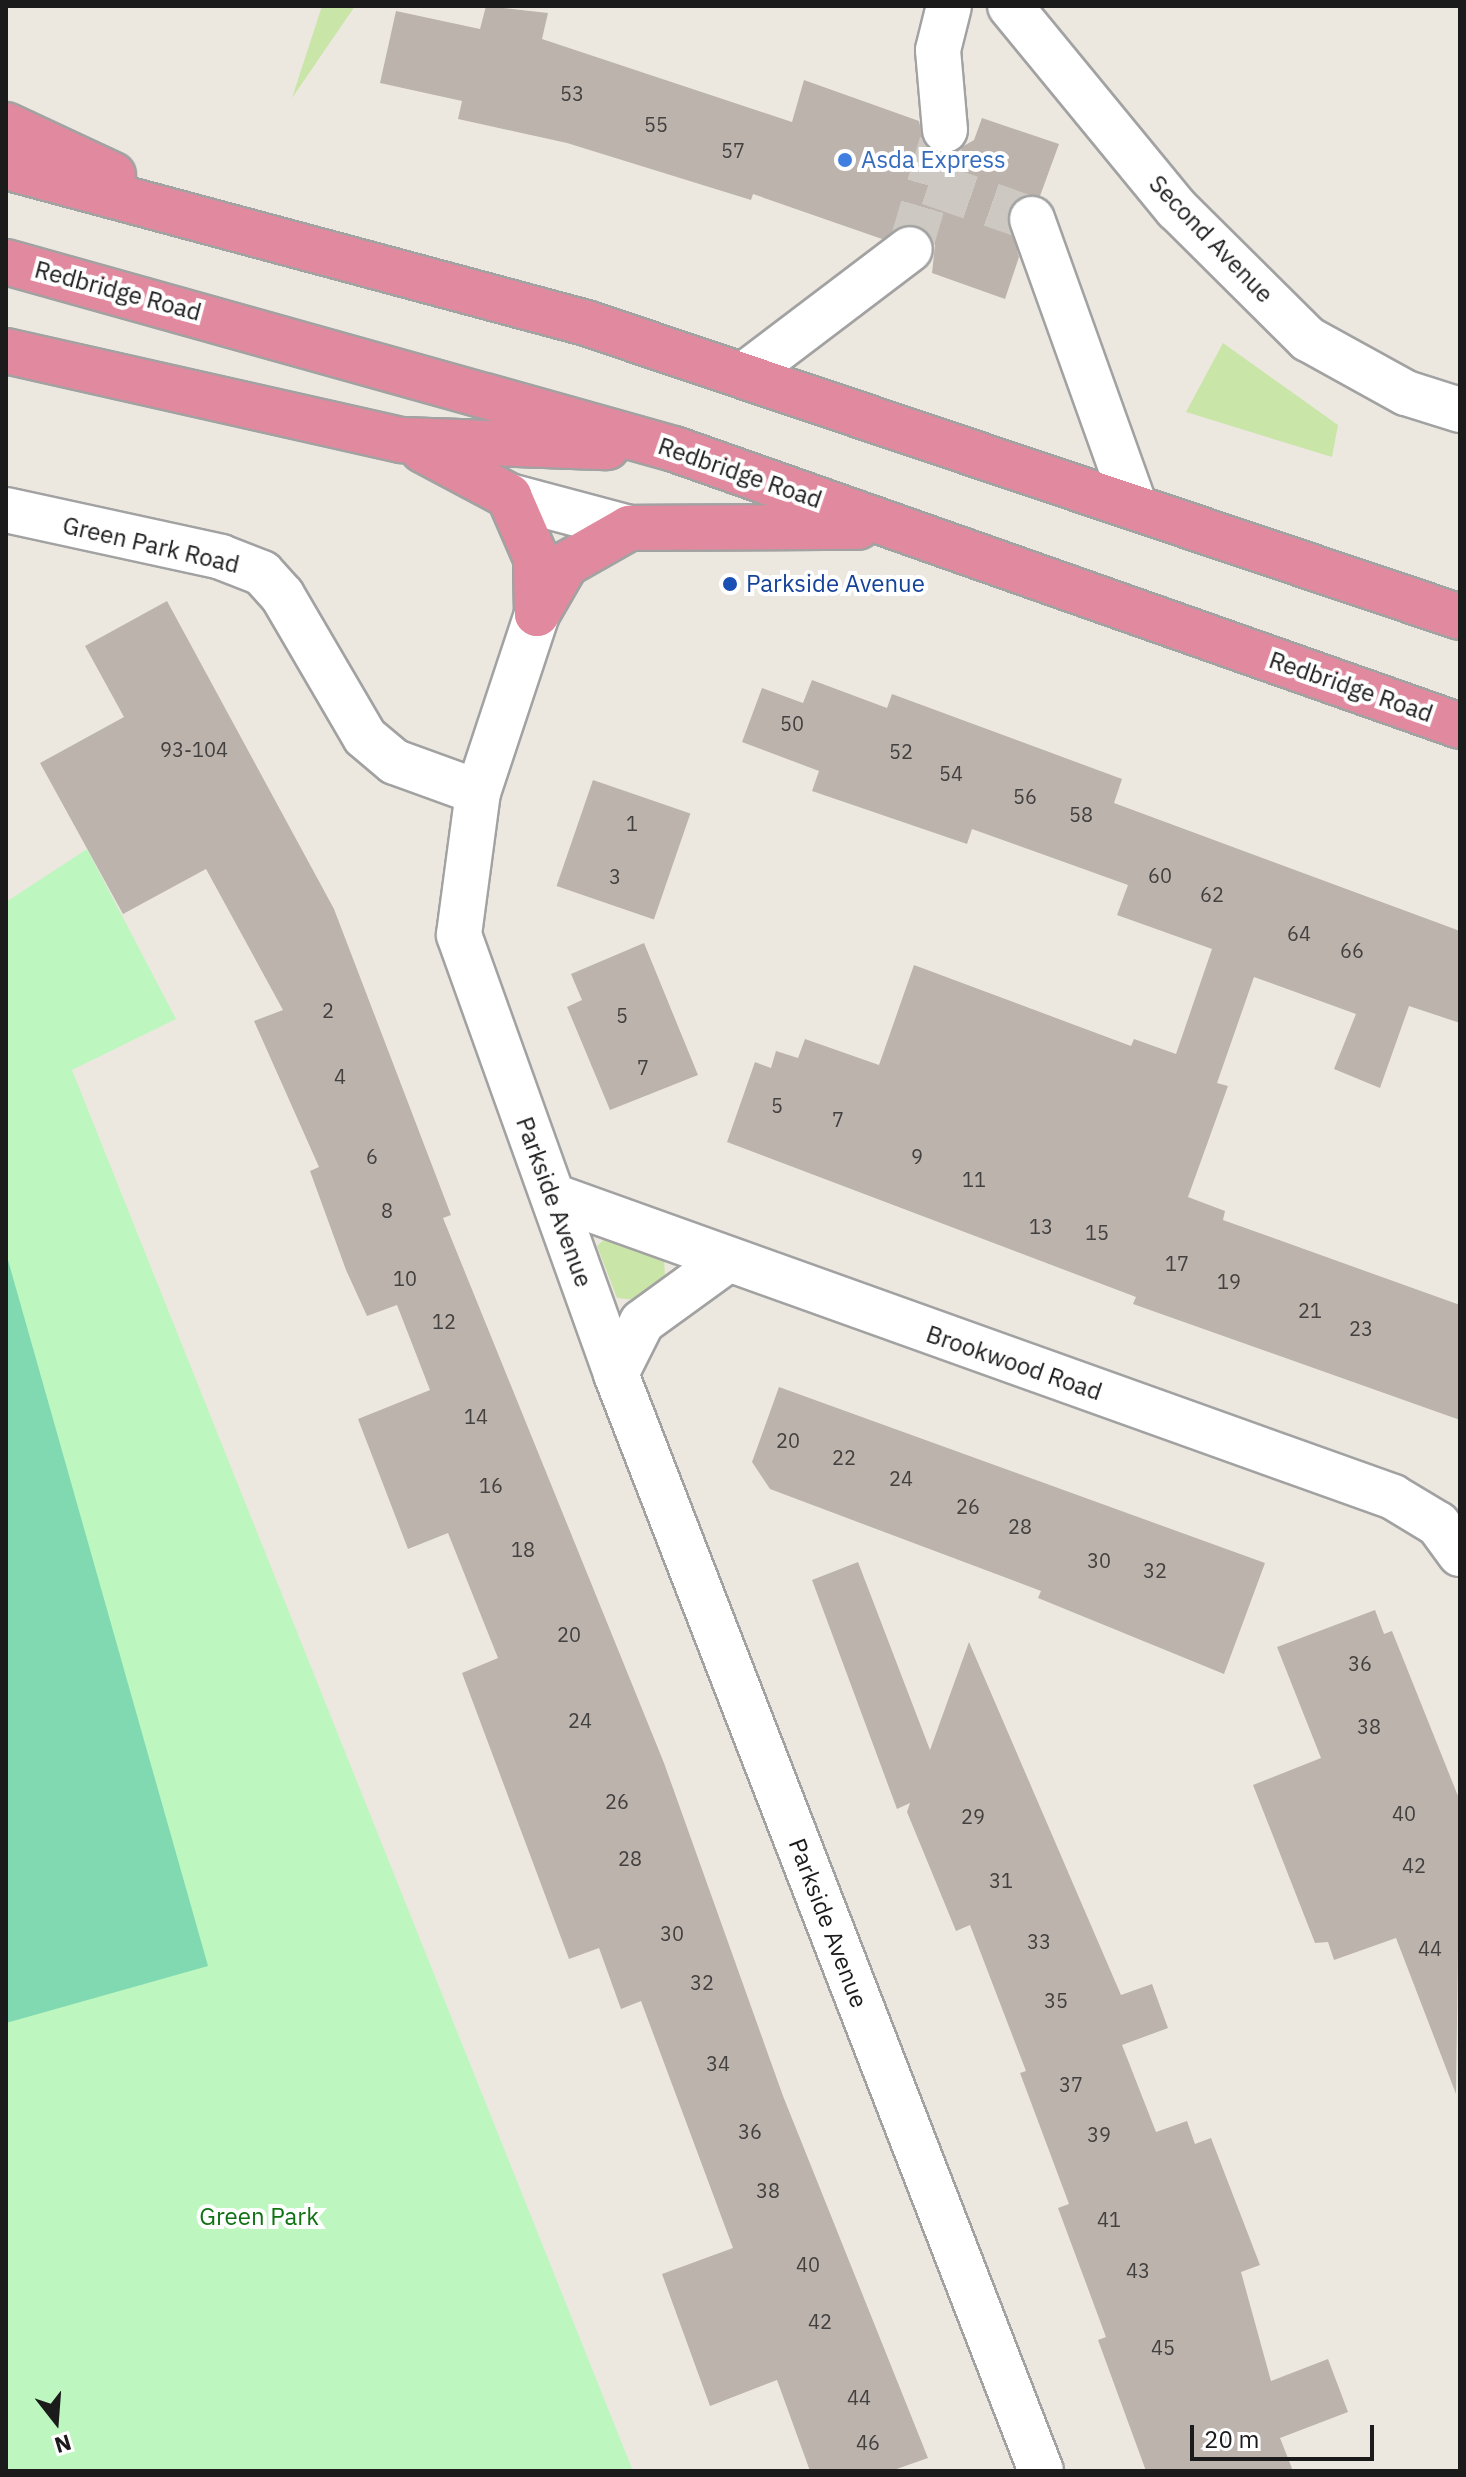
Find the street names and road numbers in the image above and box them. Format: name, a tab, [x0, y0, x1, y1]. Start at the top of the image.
street label: Second Avenue	[1143, 169, 1279, 309]
street label: Redbridge Road	[32, 255, 204, 327]
street label: Redbridge Road	[654, 432, 826, 514]
street label: Green Park Road	[60, 511, 242, 579]
street label: Redbridge Road	[1265, 646, 1437, 728]
street label: Parkside Avenue	[510, 1113, 598, 1291]
street label: Brookwood Road	[922, 1319, 1106, 1407]
street label: Parkside Avenue	[782, 1834, 874, 2012]

